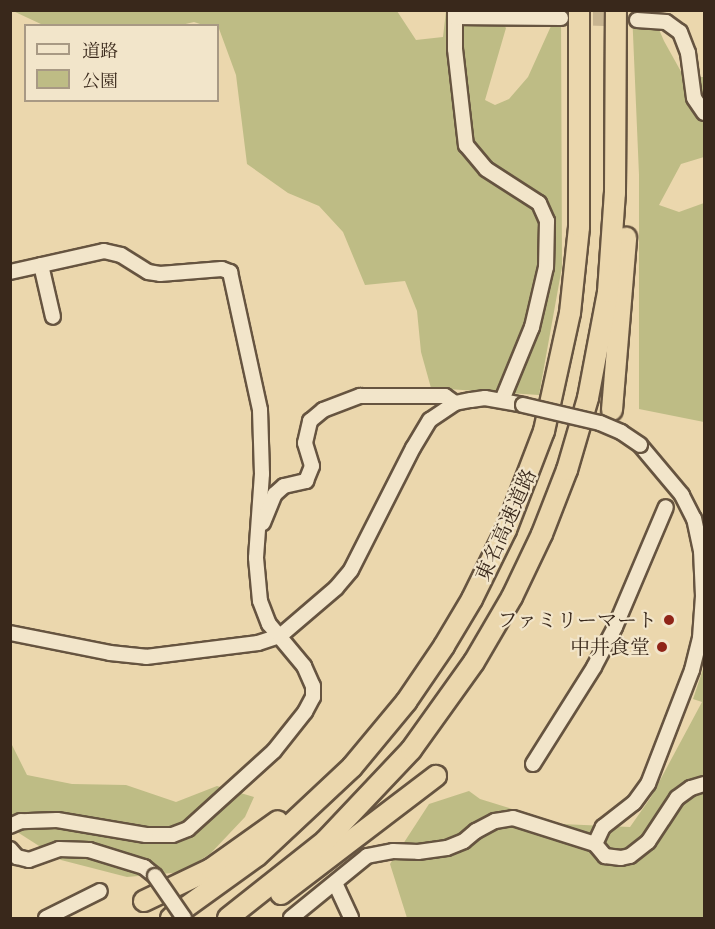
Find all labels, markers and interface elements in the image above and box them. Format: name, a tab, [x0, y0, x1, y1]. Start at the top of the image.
legend	[24, 24, 219, 102]
text: 道路	[82, 40, 118, 62]
text: 公園	[82, 70, 118, 92]
street label: 東名高速道路	[471, 465, 541, 585]
place label: ファミリーマート	[497, 608, 657, 632]
marker: ファミリーマート	[662, 613, 676, 627]
place label: 中井食堂	[570, 635, 650, 659]
marker: 中井食堂	[655, 640, 669, 654]

